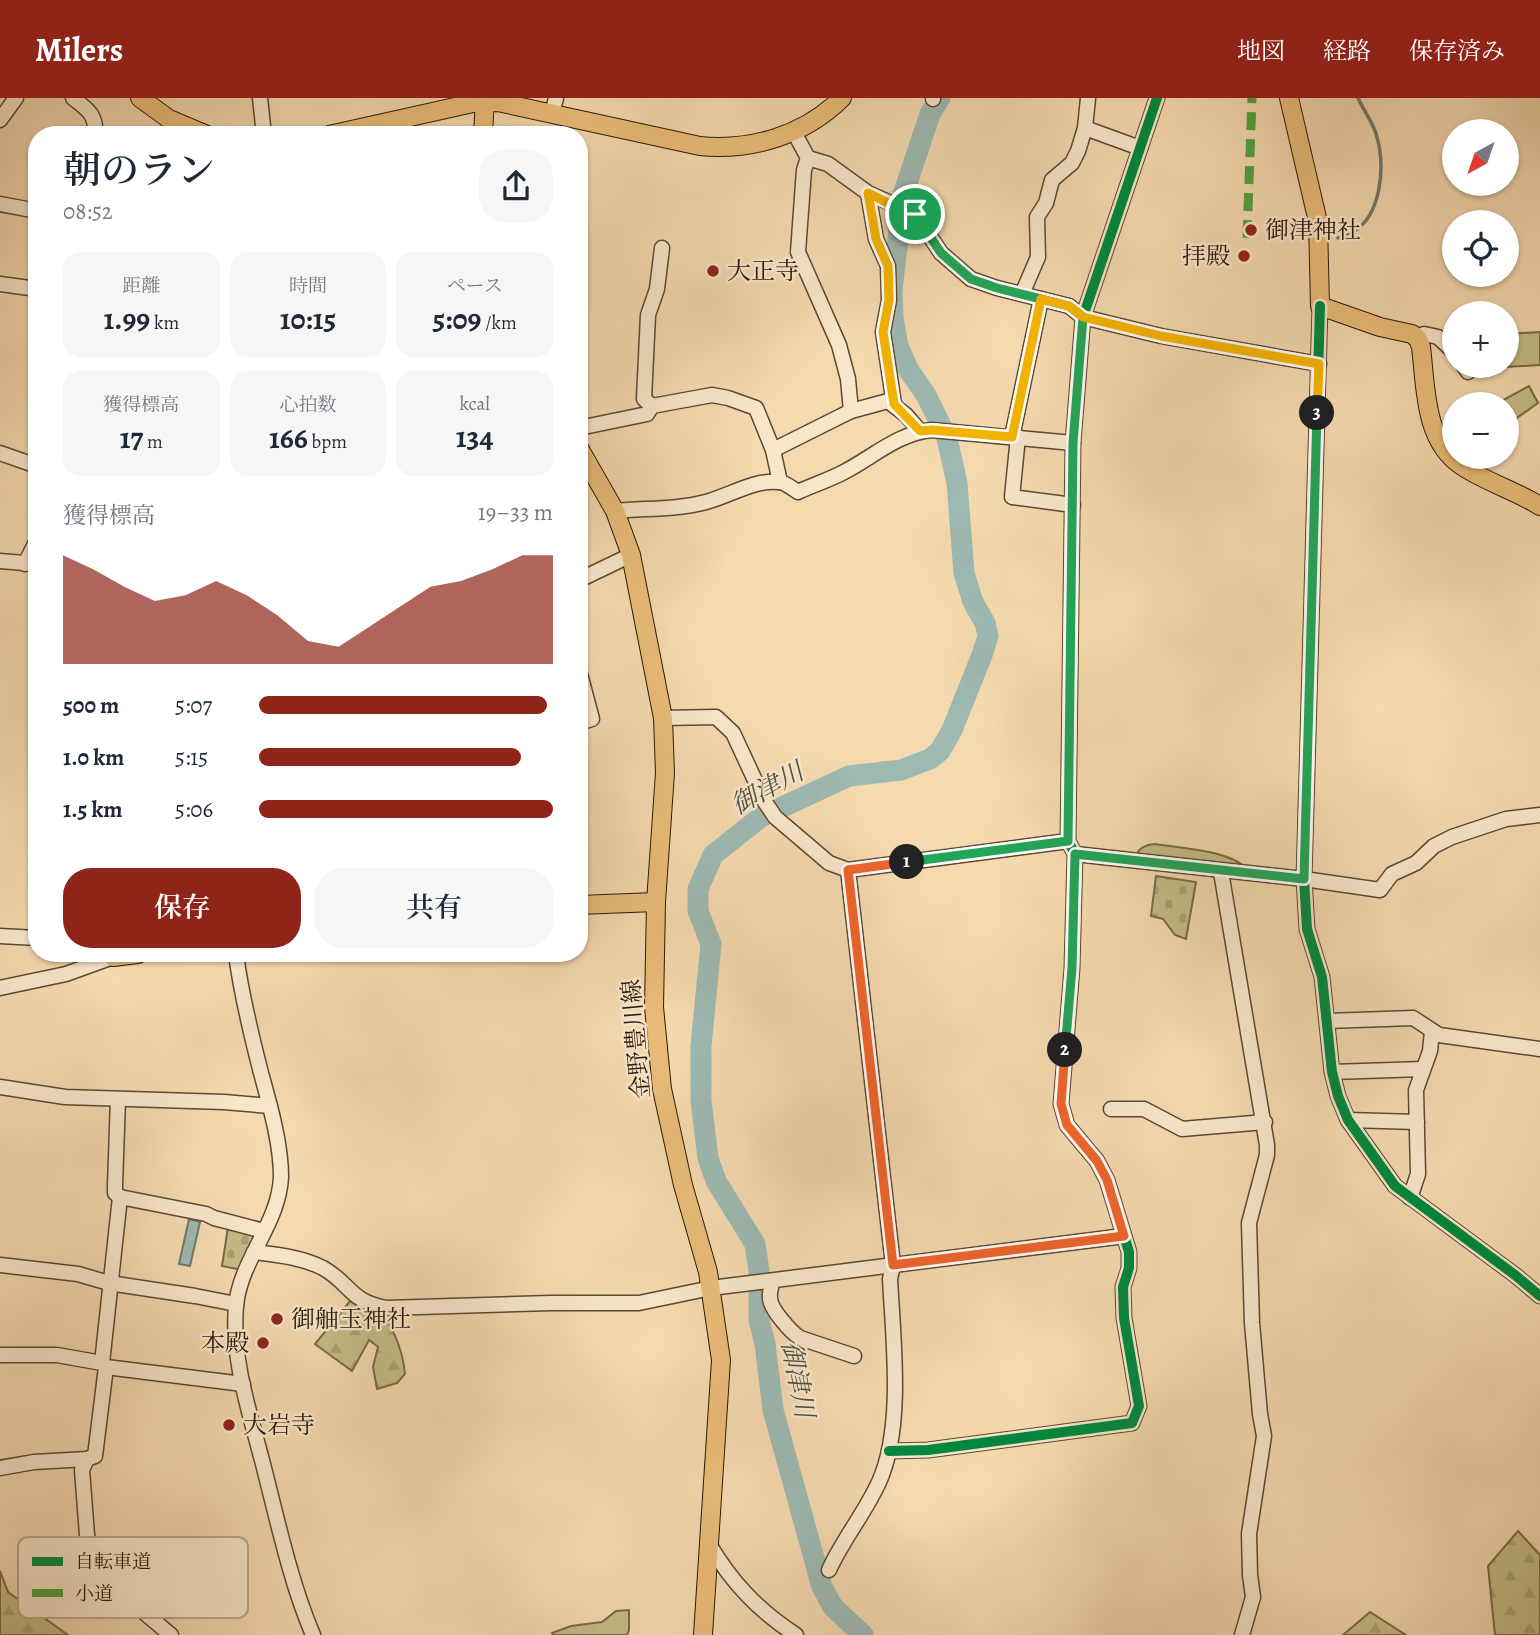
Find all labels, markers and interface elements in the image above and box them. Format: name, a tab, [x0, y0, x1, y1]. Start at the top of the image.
text: Milers	[35, 27, 123, 72]
text: 地図	[1237, 35, 1285, 67]
text: 経路	[1323, 35, 1371, 67]
text: 保存済み	[1409, 35, 1505, 67]
north arrow	[1442, 119, 1519, 196]
map controls	[1442, 119, 1519, 469]
text: 朝のラン	[63, 144, 215, 196]
button: share	[479, 149, 553, 223]
pin	[885, 184, 945, 244]
icon: arrive	[896, 195, 934, 233]
text: 08:52	[63, 196, 113, 227]
button: locate	[1442, 210, 1519, 287]
place label: 御津神社	[1265, 214, 1361, 246]
marker: 御津神社	[1243, 222, 1259, 238]
place label: 拝殿	[1182, 240, 1230, 272]
marker: 拝殿	[1236, 248, 1252, 264]
place label: 大正寺	[727, 255, 799, 287]
marker: 大正寺	[705, 263, 721, 279]
text: 距離	[122, 273, 160, 299]
text: 時間	[289, 273, 327, 299]
text: ペース	[447, 273, 503, 299]
text: 1.99	[103, 299, 150, 339]
text: 10:15	[280, 299, 336, 339]
text: 5:09	[433, 299, 482, 339]
button: +	[1442, 301, 1519, 378]
text: km	[150, 310, 179, 336]
text: /km	[482, 310, 517, 336]
text: kcal	[459, 391, 490, 417]
text: 獲得標高	[103, 392, 179, 418]
text: 心拍数	[279, 392, 337, 418]
button: −	[1442, 392, 1519, 469]
pin: 3	[1300, 396, 1334, 430]
text: 3	[1312, 399, 1321, 425]
text: 134	[456, 417, 494, 457]
text: 17	[120, 418, 143, 458]
text: 166	[269, 418, 308, 458]
text: m	[143, 429, 163, 455]
text: bpm	[308, 429, 347, 455]
text: 19–33 m	[478, 497, 553, 528]
text: 獲得標高	[63, 500, 155, 531]
text: 500 m	[63, 690, 119, 721]
text: 5:07	[175, 690, 212, 721]
text: 1.0 km	[63, 742, 124, 773]
text: 5:15	[175, 742, 208, 773]
water label: 御津川	[725, 753, 812, 823]
text: 1.5 km	[63, 794, 123, 825]
text: 5:06	[175, 794, 213, 825]
pin: 1	[890, 844, 925, 880]
text: 1	[903, 848, 910, 874]
button: 保存	[63, 868, 301, 948]
button: 共有	[315, 868, 553, 948]
street label: 金野豊川線	[615, 978, 657, 1100]
pin: 2	[1048, 1032, 1082, 1068]
text: 2	[1060, 1036, 1069, 1062]
place label: 御舳玉神社	[291, 1303, 411, 1335]
marker: 御舳玉神社	[269, 1311, 285, 1327]
place label: 本殿	[201, 1327, 249, 1359]
marker: 本殿	[255, 1335, 271, 1351]
water label: 御津川	[773, 1337, 823, 1424]
place label: 大岩寺	[243, 1409, 315, 1441]
marker: 大岩寺	[221, 1417, 237, 1433]
legend	[18, 1537, 248, 1618]
text: 自転車道	[75, 1549, 151, 1575]
text: 小道	[75, 1581, 113, 1607]

